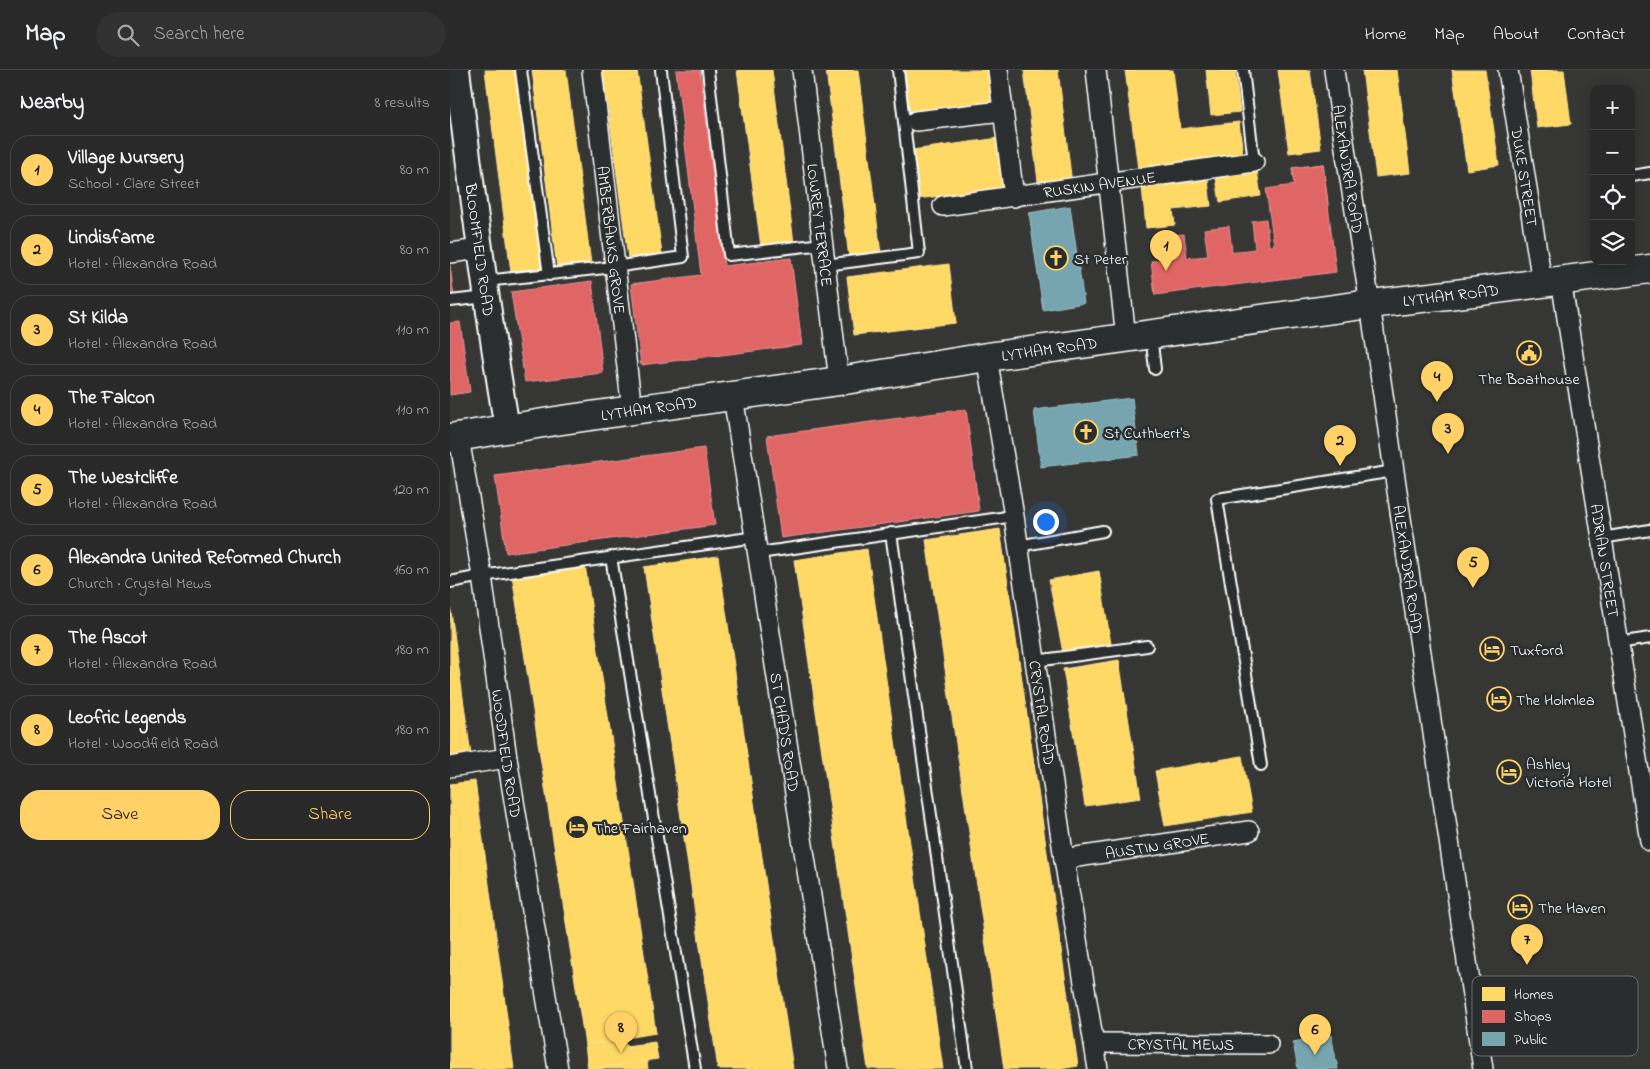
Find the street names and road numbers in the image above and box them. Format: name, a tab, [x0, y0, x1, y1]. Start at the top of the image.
street label: ALEXANDRA ROAD	[1325, 103, 1368, 235]
street label: DUKE STREET	[1503, 125, 1543, 228]
street label: LOWREY TERRACE	[799, 162, 838, 288]
street label: AMBERBANKS GROVE	[589, 165, 631, 316]
street label: RUSKIN AVENUE	[1042, 166, 1158, 206]
street label: BLOOMFIELD ROAD	[457, 181, 499, 318]
street label: LYTHAM ROAD	[1402, 279, 1500, 314]
street label: LYTHAM ROAD	[1000, 332, 1099, 369]
street label: LYTHAM ROAD	[600, 391, 698, 428]
street label: ADRIAN STREET	[1583, 502, 1624, 619]
street label: ALEXANDRA ROAD	[1385, 504, 1428, 636]
street label: CRYSTAL ROAD	[1021, 659, 1060, 767]
street label: ST CHAD'S ROAD	[762, 671, 805, 794]
street label: WOODFIELD ROAD	[484, 688, 527, 820]
street label: AUSTIN GROVE	[1104, 827, 1211, 867]
street label: CRYSTAL MEWS	[1128, 1033, 1234, 1058]

